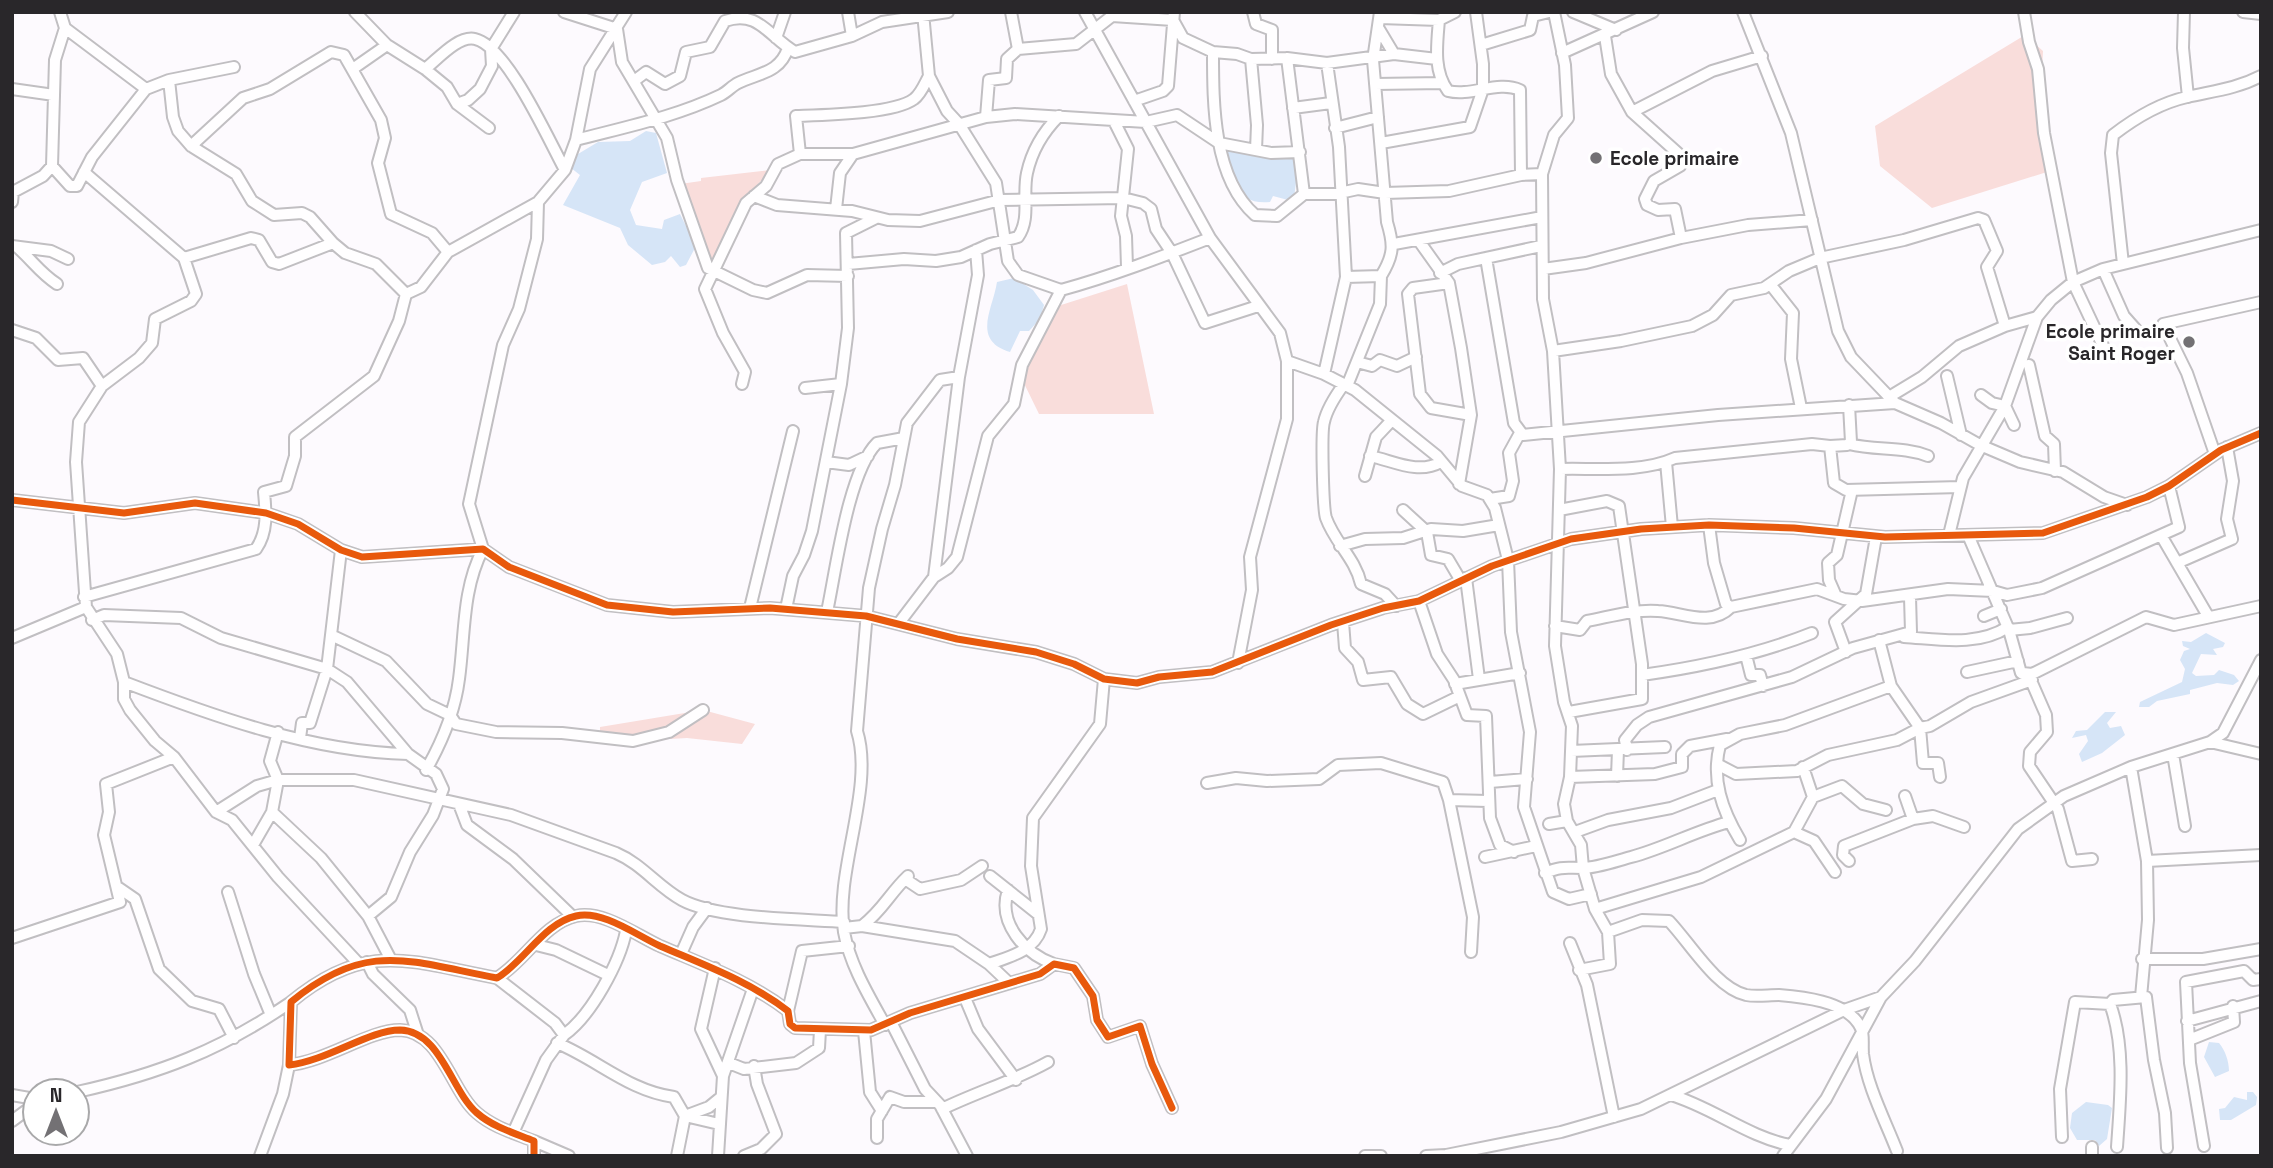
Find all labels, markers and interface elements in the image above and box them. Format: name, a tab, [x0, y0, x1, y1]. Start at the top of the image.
place label: Ecole primaire	[1610, 146, 1739, 171]
marker: Ecole primaire	[1588, 150, 1604, 166]
place label: Ecole primaire Saint Roger	[2046, 319, 2175, 366]
marker: Ecole primaire Saint Roger	[2181, 334, 2197, 350]
north arrow	[21, 1077, 91, 1147]
text: N	[50, 1083, 62, 1108]

